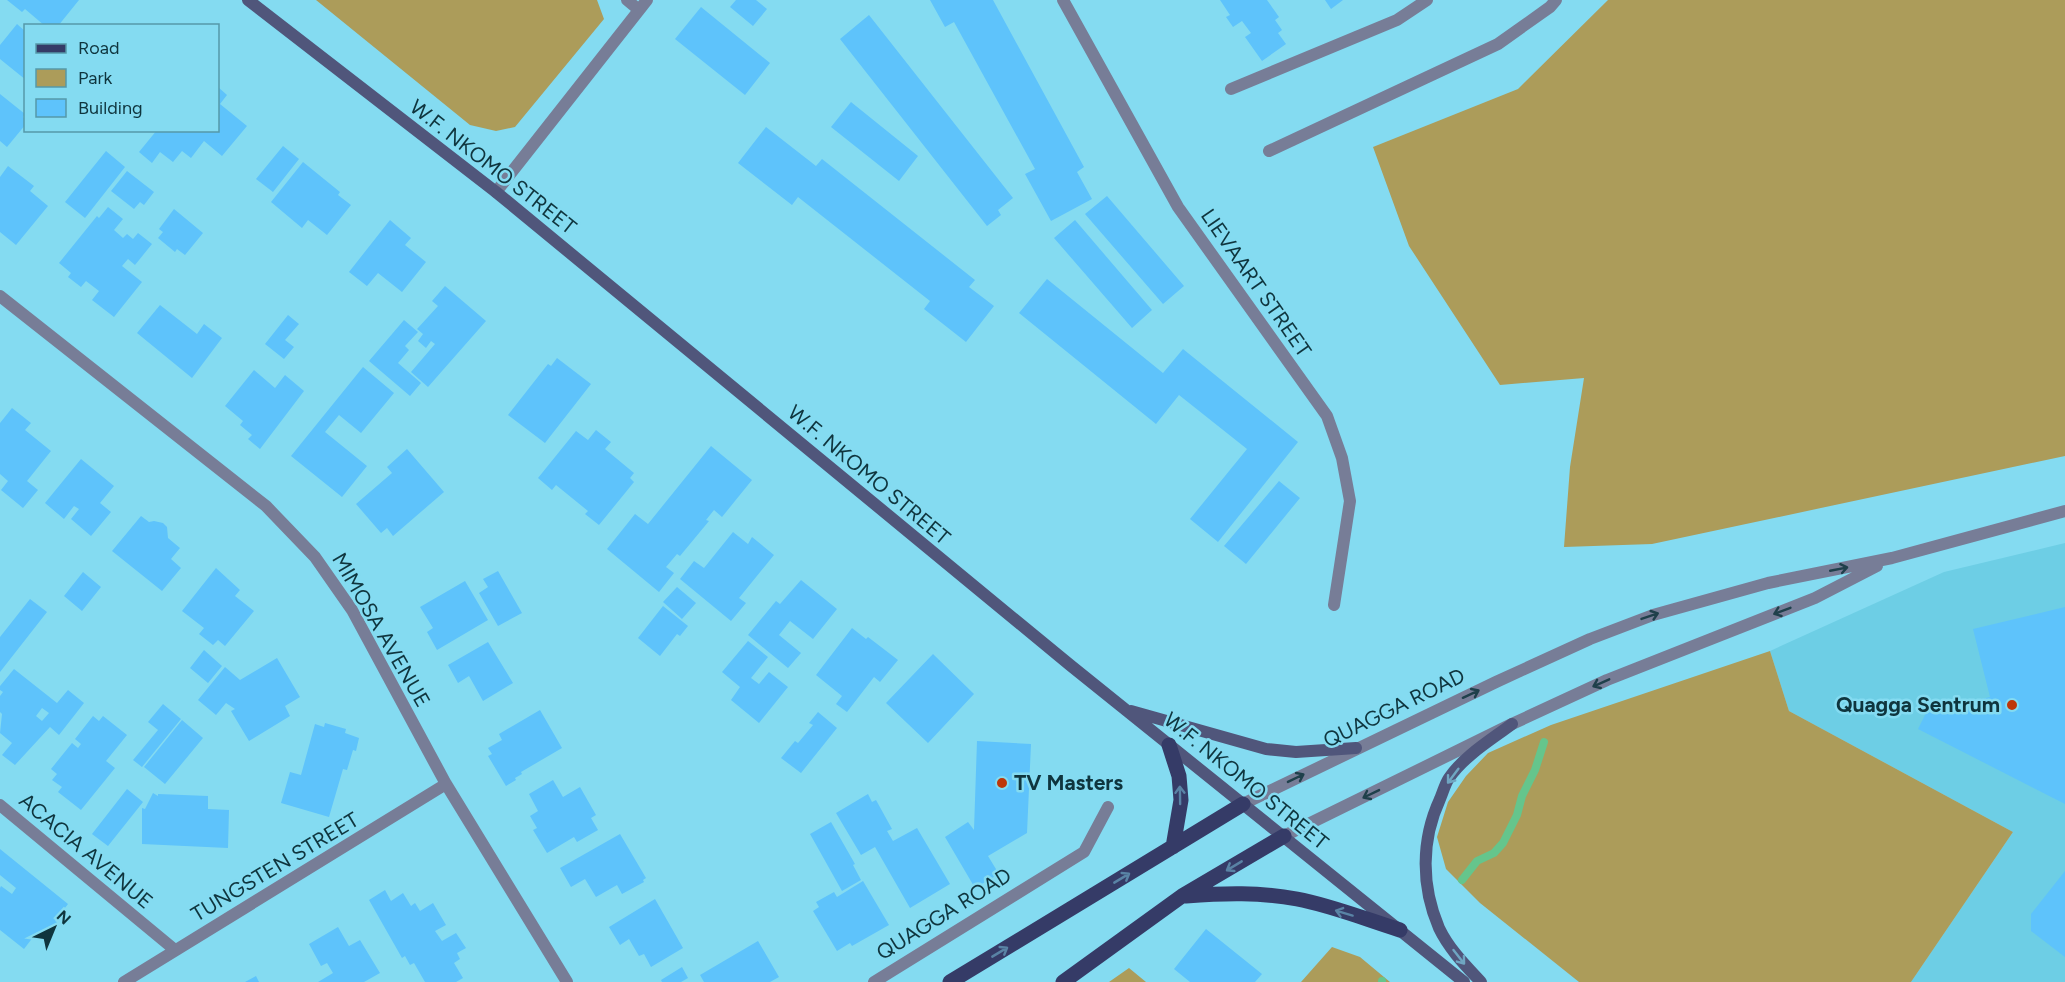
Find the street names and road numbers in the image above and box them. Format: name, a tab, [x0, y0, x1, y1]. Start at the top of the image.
street label: W.F. NKOMO STREET	[405, 94, 582, 240]
street label: LIEVAART STREET	[1196, 204, 1317, 362]
street label: W.F. NKOMO STREET	[783, 399, 956, 550]
street label: MIMOSA AVENUE	[327, 548, 436, 711]
street label: QUAGGA ROAD	[1319, 663, 1469, 753]
street label: W.F. NKOMO STREET	[1159, 707, 1334, 855]
street label: ACACIA AVENUE	[14, 787, 158, 914]
street label: TUNGSTEN STREET	[186, 806, 363, 927]
street label: QUAGGA ROAD	[872, 862, 1016, 965]

